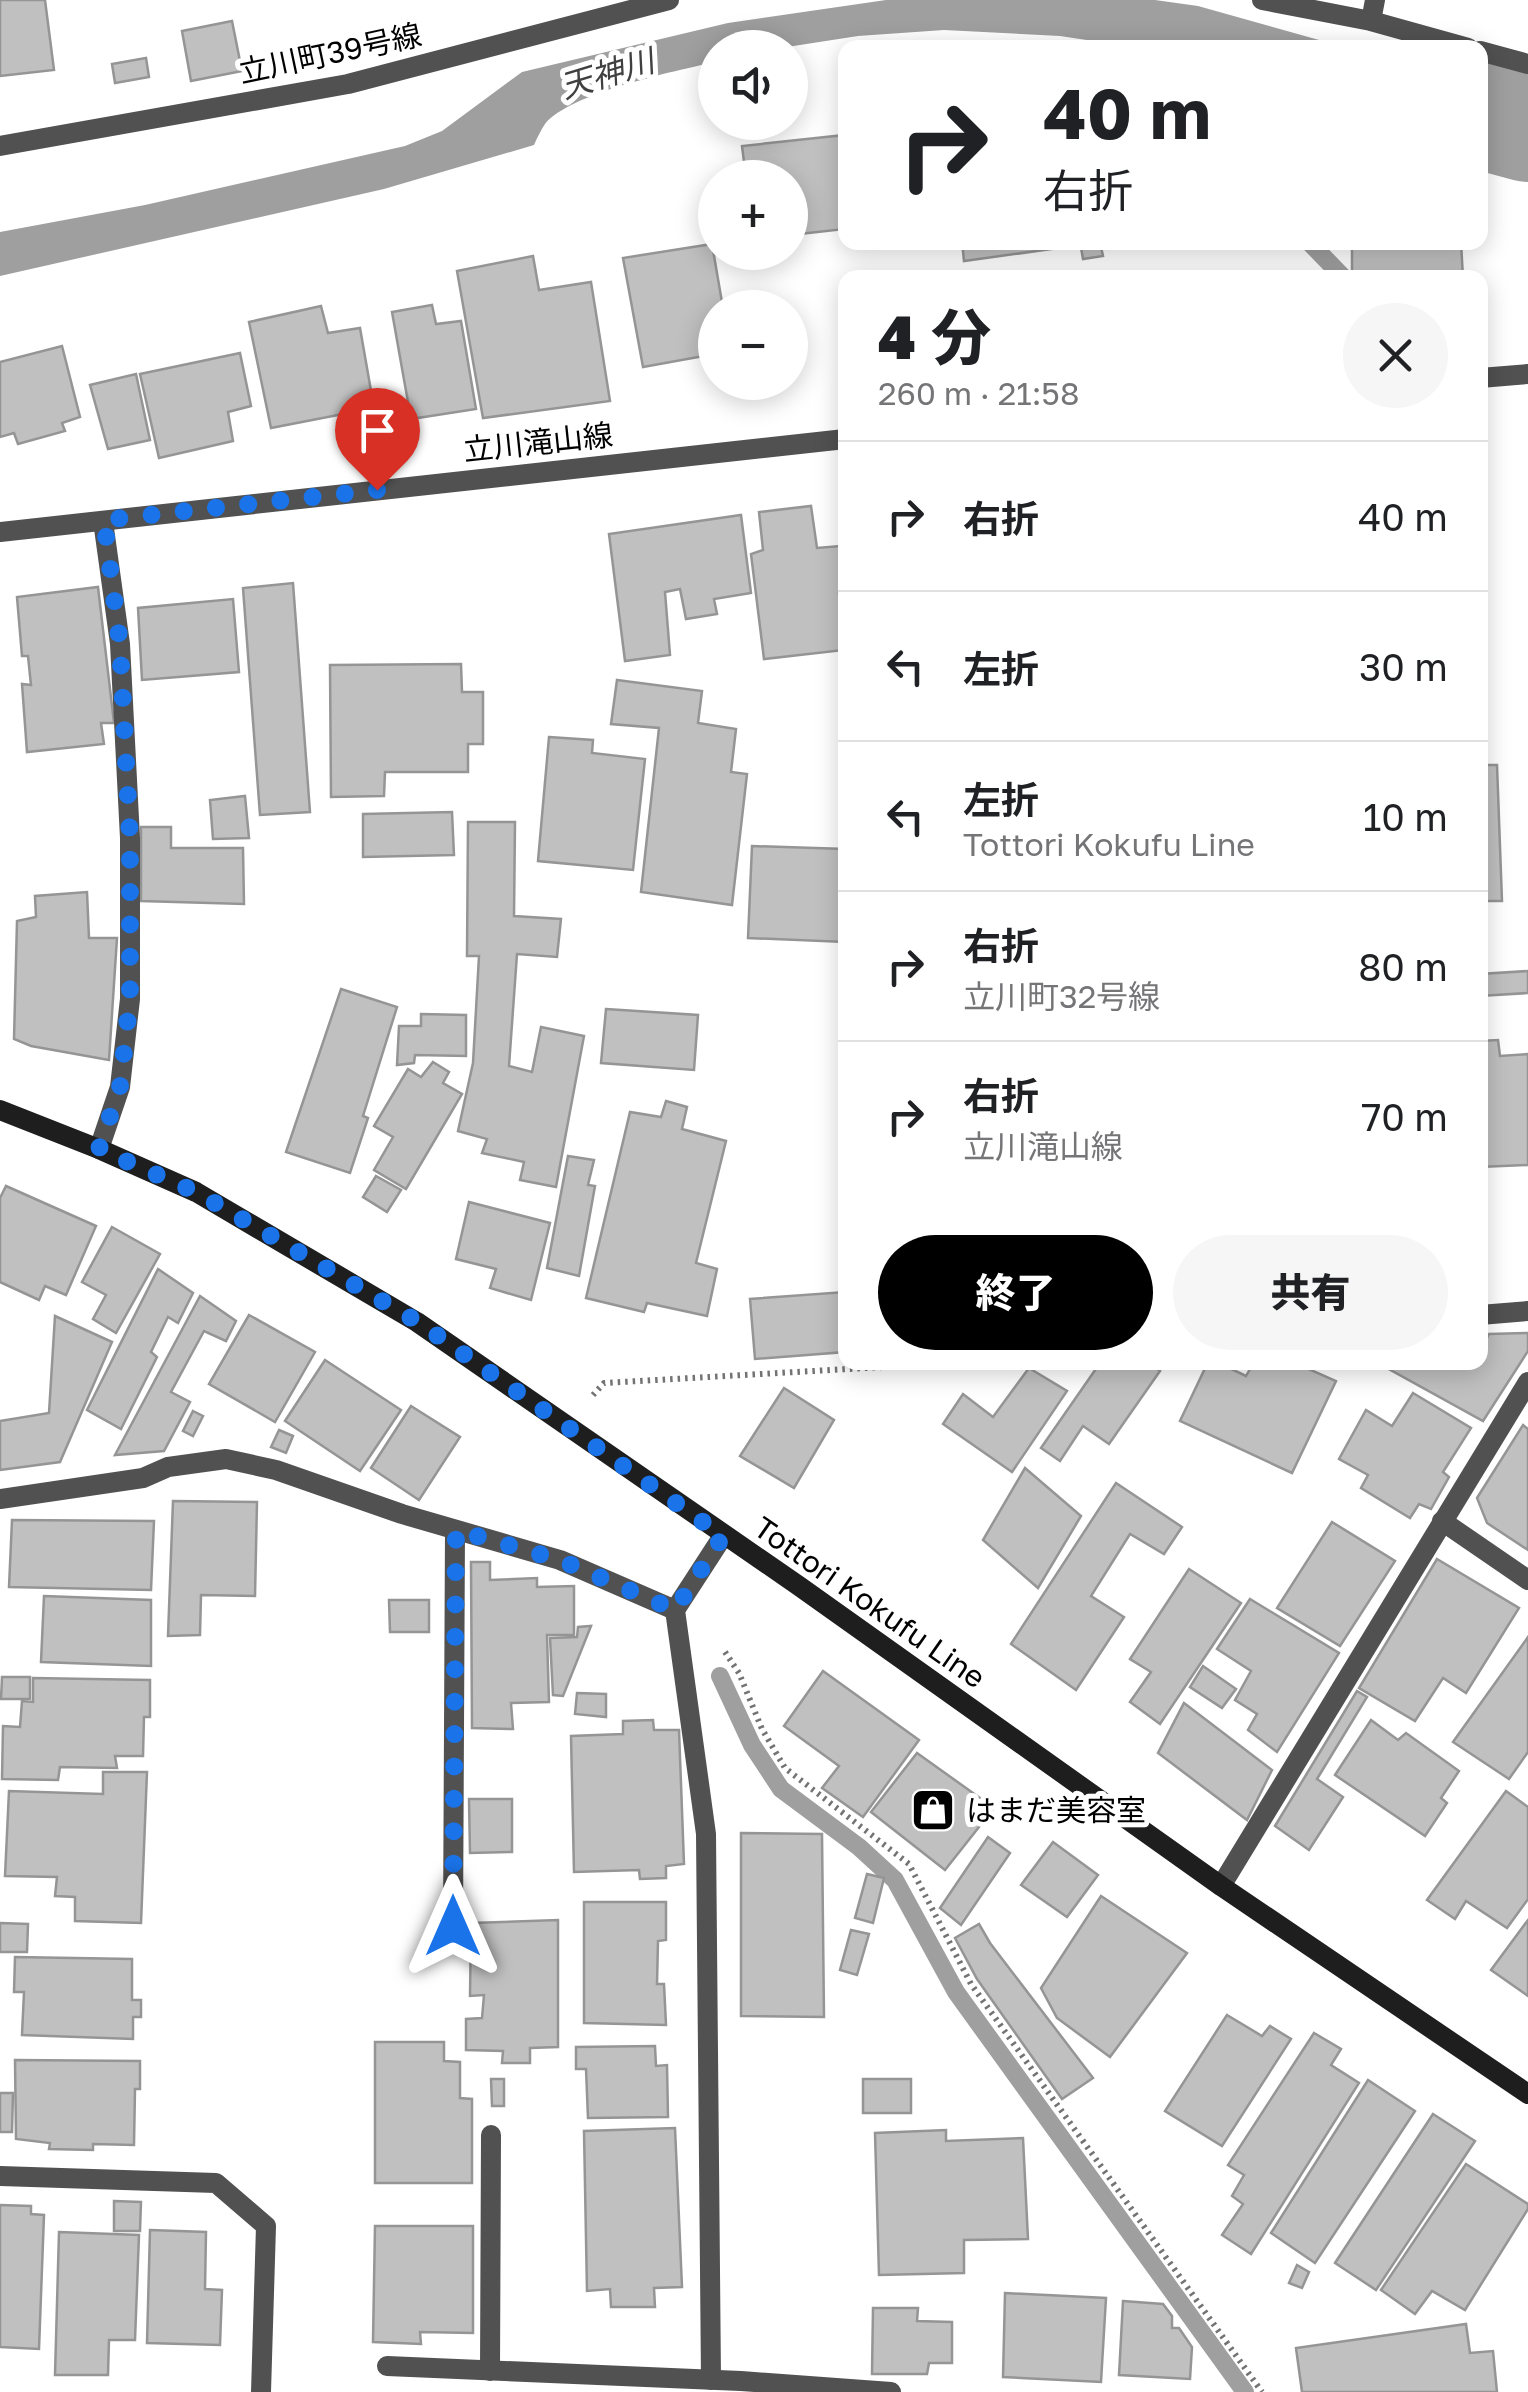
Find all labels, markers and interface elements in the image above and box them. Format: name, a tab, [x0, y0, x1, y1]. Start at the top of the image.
street label: 立川町39号線	[235, 16, 425, 90]
map controls	[698, 30, 808, 400]
button: sound	[698, 30, 808, 140]
water label: 天神川	[556, 40, 661, 105]
text: 40 m	[1043, 70, 1211, 154]
icon: right	[878, 80, 1008, 210]
button: +	[698, 160, 808, 270]
text: 右折	[1043, 163, 1133, 217]
button: −	[698, 290, 808, 400]
text: 4 分	[878, 300, 991, 372]
button: close	[1343, 303, 1448, 408]
text: 260 m · 21:58	[878, 374, 1079, 412]
pin	[335, 388, 420, 491]
icon: arrive	[350, 403, 405, 458]
street label: 立川滝山線	[462, 416, 614, 468]
icon: right	[878, 489, 933, 544]
text: 40 m	[1358, 494, 1448, 539]
text: 右折	[963, 496, 1039, 541]
icon: left	[878, 639, 933, 694]
text: 30 m	[1359, 644, 1448, 689]
text: 左折	[963, 646, 1039, 691]
text: 左折	[963, 777, 1039, 822]
icon: left	[878, 789, 933, 844]
text: 10 m	[1363, 794, 1448, 839]
text: Tottori Kokufu Line	[963, 825, 1255, 863]
text: 右折	[963, 923, 1039, 968]
icon: right	[878, 939, 933, 994]
text: 80 m	[1358, 944, 1448, 989]
text: 立川町32号線	[963, 977, 1160, 1015]
text: 右折	[963, 1073, 1039, 1118]
icon: right	[878, 1089, 933, 1144]
text: 70 m	[1361, 1094, 1448, 1139]
text: 立川滝山線	[963, 1127, 1123, 1165]
button: 終了	[878, 1235, 1153, 1350]
button: 共有	[1173, 1235, 1448, 1350]
street label: Tottori Kokufu Line	[748, 1509, 992, 1695]
shop icon: はまだ美容室	[910, 1787, 956, 1833]
place label: はまだ美容室	[966, 1792, 1146, 1828]
position arrow	[401, 1874, 505, 1978]

